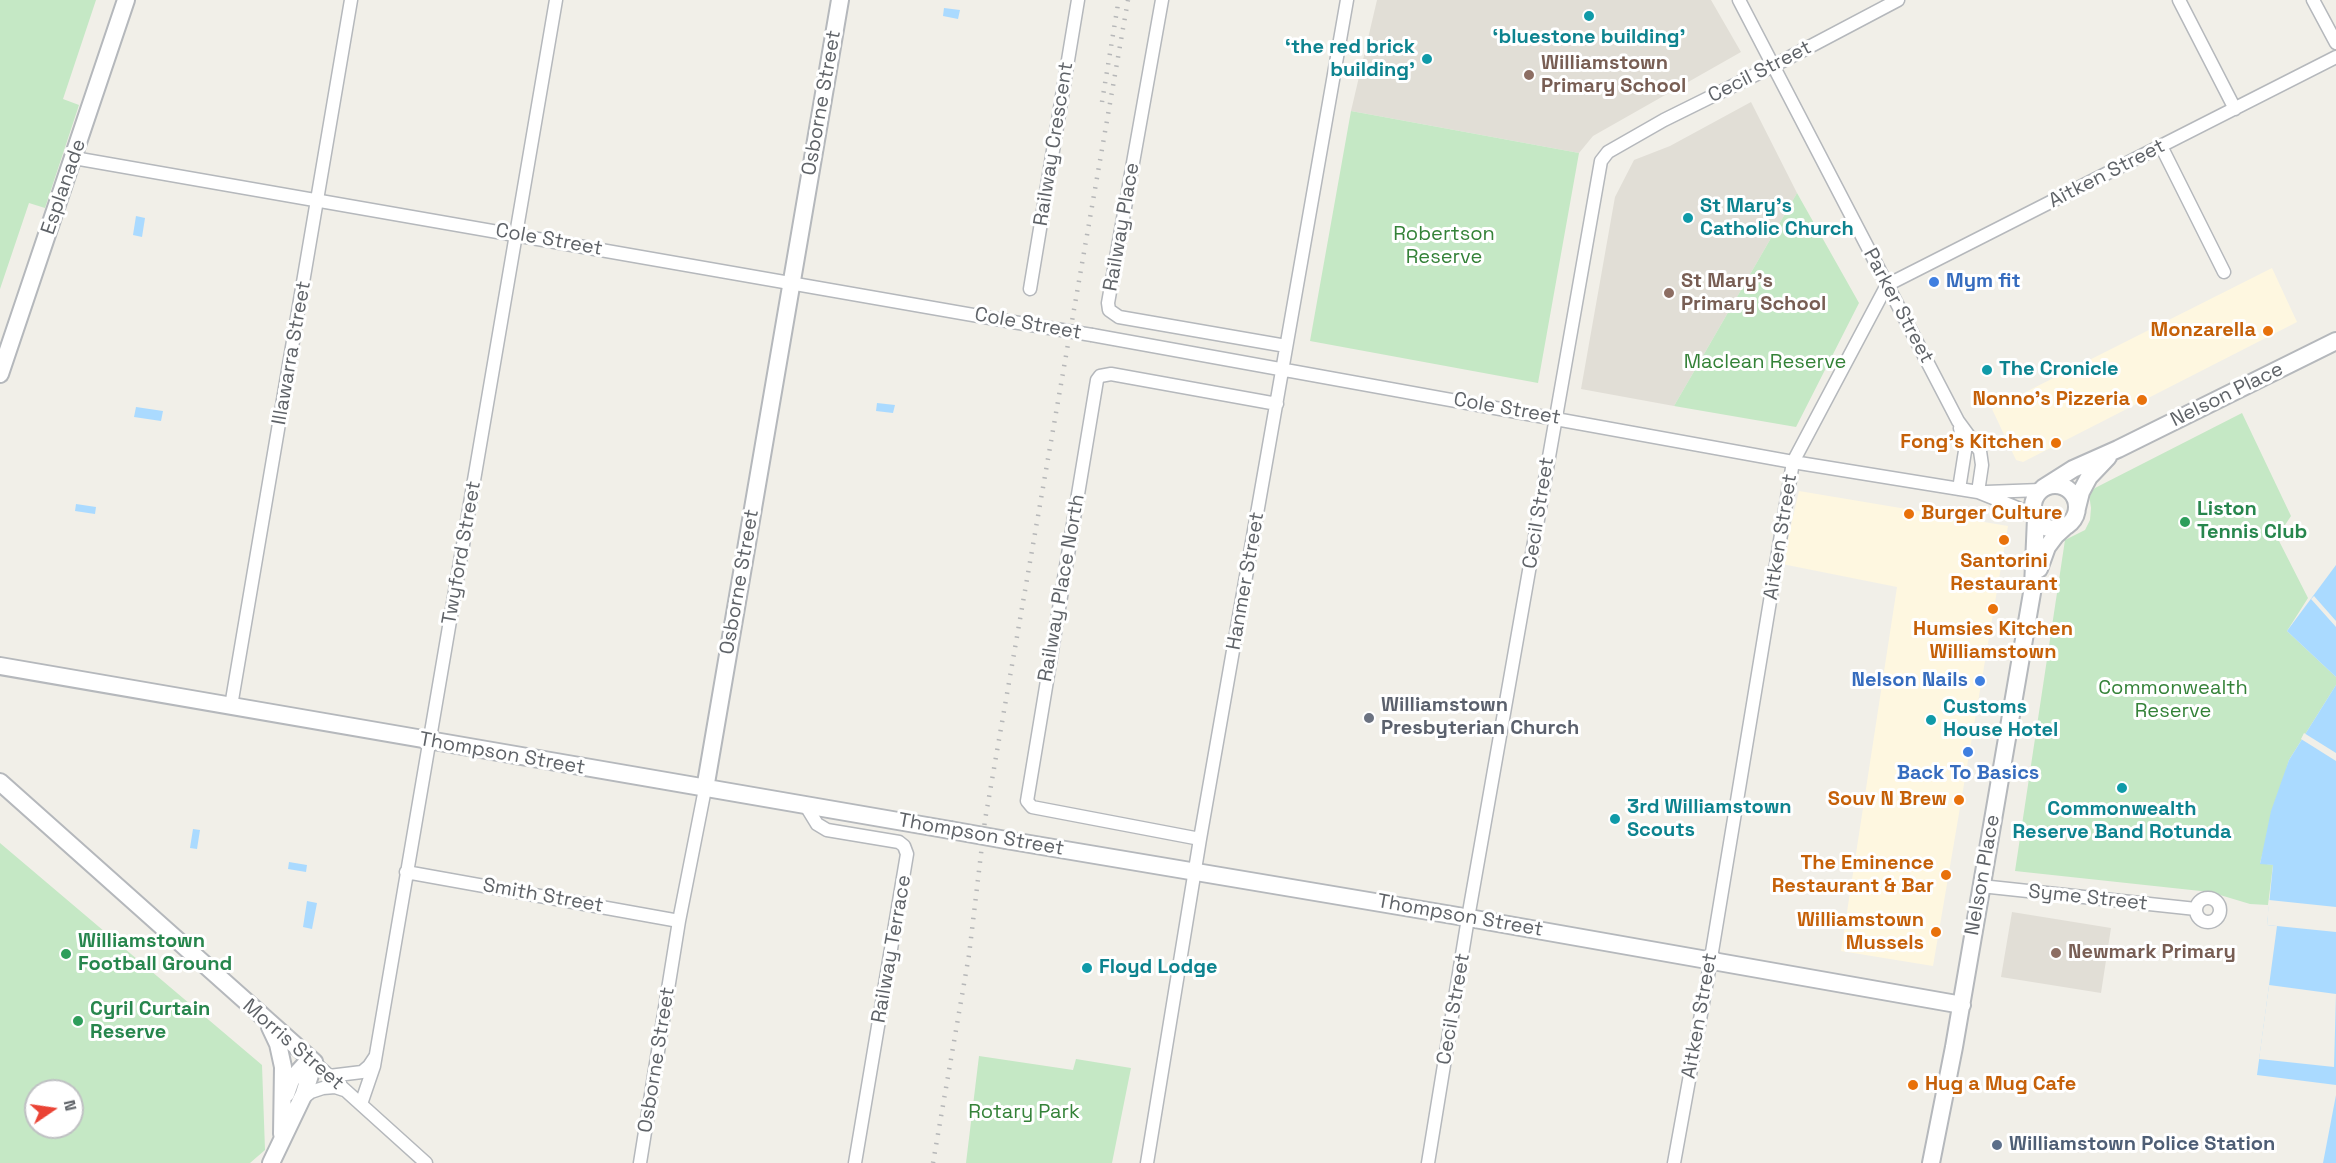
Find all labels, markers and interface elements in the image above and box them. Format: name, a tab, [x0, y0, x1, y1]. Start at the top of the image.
marker: ‘bluestone building’	[1582, 9, 1596, 23]
place label: ‘bluestone building’	[1493, 26, 1685, 50]
street label: Osborne Street	[797, 28, 847, 178]
place label: ‘the red brick building’	[1285, 36, 1415, 83]
street label: Cecil Street	[1704, 36, 1816, 108]
marker: ‘the red brick building’	[1420, 52, 1434, 66]
place label: Williamstown Primary School	[1541, 52, 1686, 99]
street label: Railway Crescent	[1029, 60, 1079, 228]
marker: Williamstown Primary School	[1522, 68, 1536, 82]
street label: Aitken Street	[2045, 134, 2169, 214]
street label: Esplanade	[36, 136, 92, 238]
street label: Railway Place	[1099, 161, 1145, 293]
place label: St Mary's Catholic Church	[1700, 195, 1854, 242]
marker: St Mary's Catholic Church	[1681, 211, 1695, 225]
street label: Cole Street	[494, 219, 604, 261]
park label: Robertson Reserve	[1393, 223, 1495, 270]
street label: Parker Street	[1858, 244, 1938, 368]
place label: St Mary's Primary School	[1681, 270, 1826, 317]
place label: Mym fit	[1946, 270, 2021, 294]
marker: Mym fit	[1927, 275, 1941, 289]
street label: Illawarra Street	[268, 279, 316, 427]
marker: St Mary's Primary School	[1662, 286, 1676, 300]
street label: Cole Street	[973, 303, 1083, 345]
place label: Monzarella	[2151, 319, 2256, 343]
marker: Monzarella	[2261, 324, 2275, 338]
park label: Maclean Reserve	[1684, 351, 1846, 375]
street label: Nelson Place	[2167, 357, 2287, 433]
place label: The Cronicle	[1999, 358, 2119, 382]
marker: The Cronicle	[1980, 363, 1994, 377]
street label: Cole Street	[1452, 388, 1562, 430]
place label: Nonno's Pizzeria	[1972, 388, 2130, 412]
marker: Nonno's Pizzeria	[2135, 393, 2149, 407]
place label: Fong's Kitchen	[1900, 431, 2044, 455]
marker: Fong's Kitchen	[2049, 436, 2063, 450]
street label: Cecil Street	[1518, 455, 1560, 571]
street label: Aitken Street	[1759, 472, 1803, 602]
street label: Twyford Street	[438, 479, 486, 627]
street label: Railway Place North	[1034, 492, 1090, 684]
place label: Liston Tennis Club	[2197, 498, 2307, 545]
place label: Burger Culture	[1921, 502, 2063, 526]
street label: Osborne Street	[715, 507, 765, 657]
marker: Burger Culture	[1902, 507, 1916, 521]
street label: Hanmer Street	[1222, 510, 1270, 652]
marker: Liston Tennis Club	[2178, 515, 2192, 529]
marker: Santorini Restaurant	[1997, 533, 2011, 547]
place label: Santorini Restaurant	[1950, 550, 2058, 597]
marker: Humsies Kitchen Williamstown	[1986, 602, 2000, 616]
place label: Humsies Kitchen Williamstown	[1913, 618, 2073, 665]
place label: Nelson Nails	[1852, 669, 1968, 693]
marker: Nelson Nails	[1973, 674, 1987, 688]
park label: Commonwealth Reserve	[2098, 677, 2248, 724]
place label: Williamstown Presbyterian Church	[1381, 694, 1579, 741]
place label: Customs House Hotel	[1943, 696, 2058, 743]
marker: Williamstown Presbyterian Church	[1362, 711, 1376, 725]
marker: Customs House Hotel	[1924, 713, 1938, 727]
street label: Thompson Street	[417, 728, 587, 780]
marker: Back To Basics	[1961, 745, 1975, 759]
place label: Back To Basics	[1897, 762, 2039, 786]
marker: Commonwealth Reserve Band Rotunda	[2115, 781, 2129, 795]
place label: Souv N Brew	[1828, 788, 1947, 812]
marker: Souv N Brew	[1952, 793, 1966, 807]
place label: 3rd Williamstown Scouts	[1627, 796, 1792, 843]
place label: Commonwealth Reserve Band Rotunda	[2012, 798, 2232, 845]
street label: Thompson Street	[896, 809, 1066, 861]
marker: 3rd Williamstown Scouts	[1608, 812, 1622, 826]
street label: Nelson Place	[1961, 813, 2005, 937]
place label: The Eminence Restaurant & Bar	[1772, 852, 1934, 899]
marker: The Eminence Restaurant & Bar	[1939, 868, 1953, 882]
street label: Railway Terrace	[867, 873, 917, 1025]
street label: Smith Street	[481, 874, 605, 918]
street label: Syme Street	[2027, 880, 2149, 916]
street label: Thompson Street	[1375, 890, 1545, 942]
place label: Williamstown Mussels	[1797, 909, 1924, 956]
marker: Williamstown Mussels	[1929, 925, 1943, 939]
place label: Williamstown Football Ground	[78, 930, 232, 977]
place label: Newmark Primary	[2068, 941, 2236, 965]
marker: Newmark Primary	[2049, 946, 2063, 960]
marker: Williamstown Football Ground	[59, 947, 73, 961]
street label: Cecil Street	[1432, 951, 1476, 1067]
street label: Aitken Street	[1677, 951, 1723, 1081]
place label: Floyd Lodge	[1099, 956, 1218, 980]
marker: Floyd Lodge	[1080, 961, 1094, 975]
street label: Osborne Street	[634, 985, 680, 1135]
street label: Morris Street	[237, 994, 349, 1096]
place label: Cyril Curtain Reserve	[90, 998, 210, 1045]
marker: Cyril Curtain Reserve	[71, 1014, 85, 1028]
place label: Hug a Mug Cafe	[1925, 1073, 2076, 1097]
marker: Hug a Mug Cafe	[1906, 1078, 1920, 1092]
north arrow	[24, 1079, 84, 1139]
text: N	[59, 1098, 82, 1113]
park label: Rotary Park	[968, 1101, 1080, 1125]
place label: Williamstown Police Station	[2009, 1133, 2275, 1157]
marker: Williamstown Police Station	[1990, 1138, 2004, 1152]

